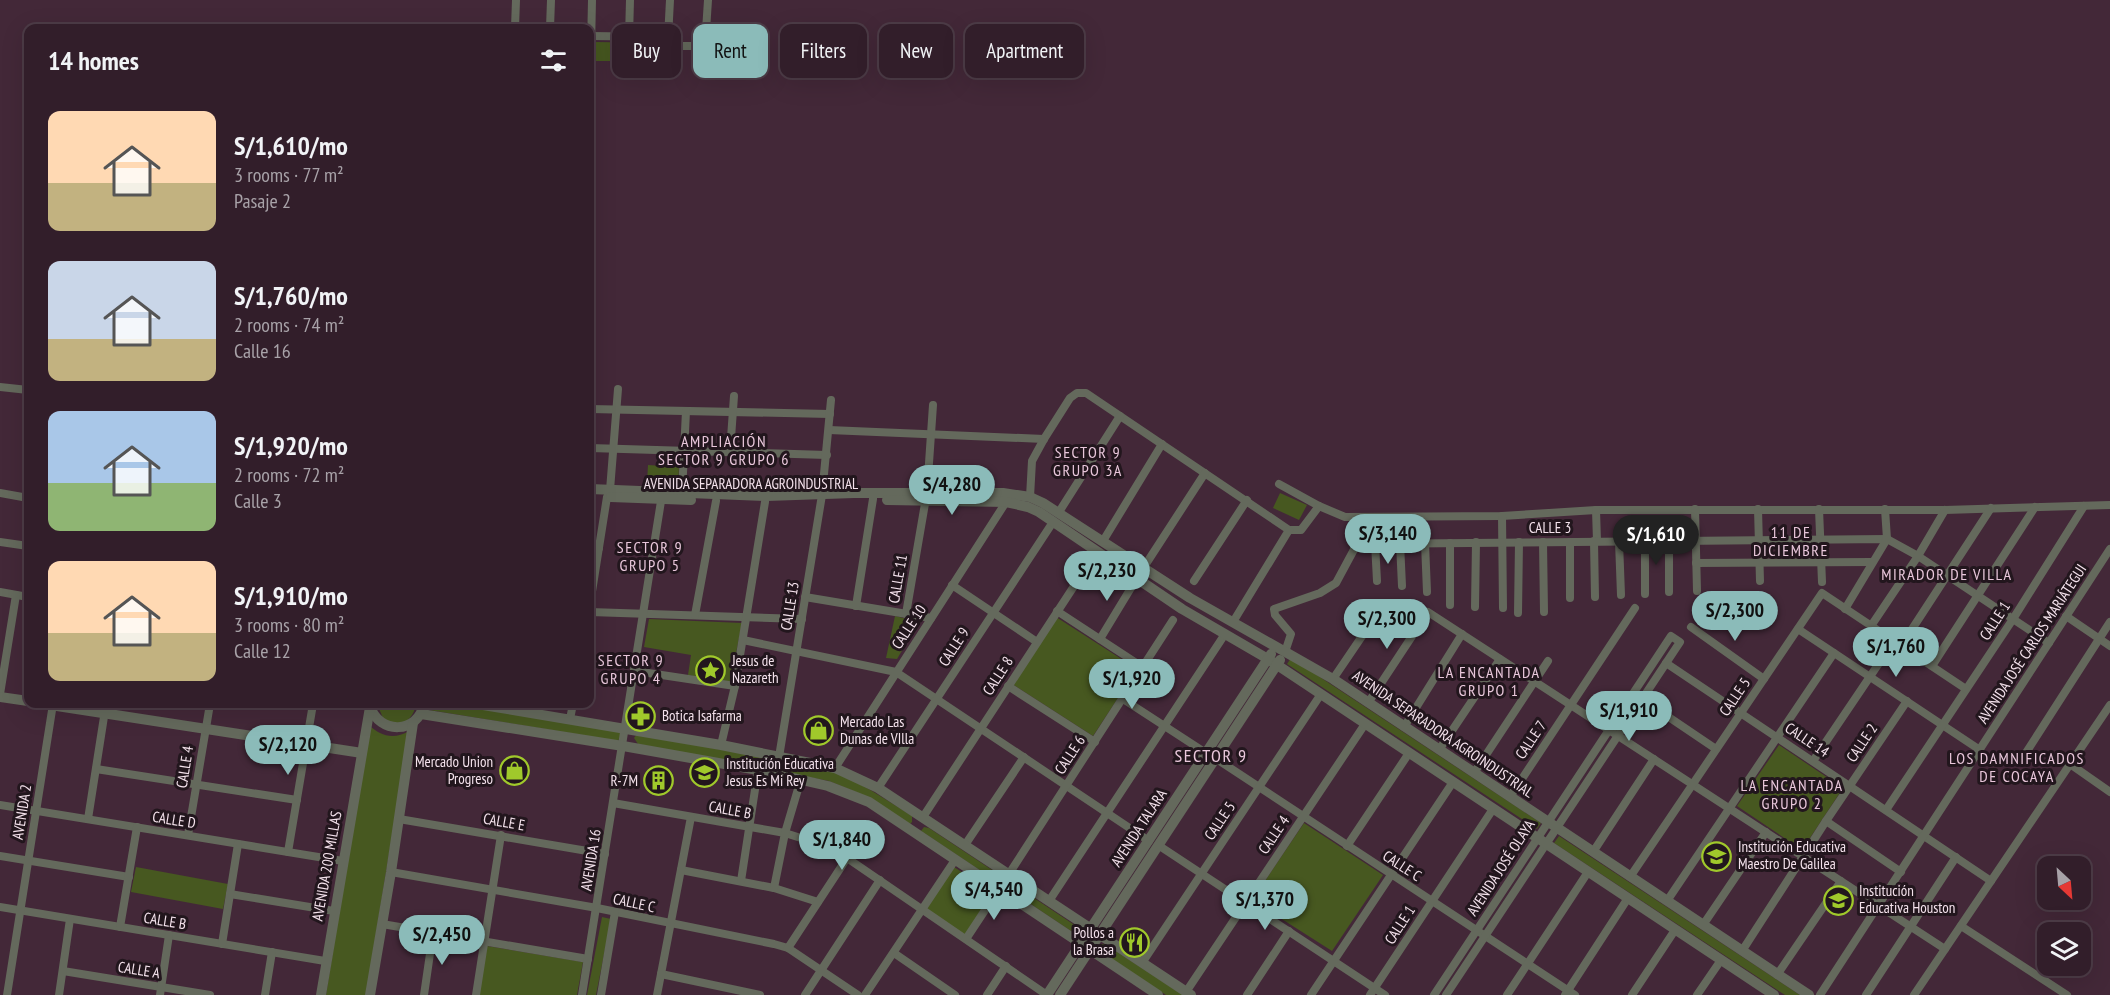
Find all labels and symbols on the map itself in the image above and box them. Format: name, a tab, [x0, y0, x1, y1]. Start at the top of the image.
district label: AMPLIACIÓN SECTOR 9 GRUPO 6	[658, 431, 790, 469]
district label: SECTOR 9 GRUPO 3A	[1053, 442, 1123, 480]
pin: S/4,280	[897, 465, 1007, 516]
street label: AVENIDA SEPARADORA AGROINDUSTRIAL	[644, 474, 859, 493]
pin: S/3,140	[1333, 514, 1443, 565]
pin: S/1,610	[1601, 515, 1711, 566]
street label: CALLE 3	[1529, 518, 1571, 537]
district label: 11 DE DICIEMBRE	[1753, 522, 1829, 560]
district label: SECTOR 9 GRUPO 5	[617, 537, 683, 575]
pin: S/2,230	[1052, 551, 1162, 602]
street label: CALLE 11	[884, 553, 911, 605]
street label: AVENIDA JOSÉ CARLOS MARIÁTEGUI	[1973, 561, 2090, 727]
district label: MIRADOR DE VILLA	[1881, 564, 2013, 584]
street label: CALLE 13	[776, 580, 803, 632]
pin: S/2,300	[1680, 591, 1790, 642]
street label: CALLE 1	[1975, 598, 2014, 644]
pin: S/2,300	[1332, 599, 1442, 650]
street label: CALLE 10	[887, 601, 930, 653]
street label: CALLE 9	[934, 624, 973, 670]
pin: S/1,760	[1841, 627, 1951, 678]
district label: SECTOR 9 GRUPO 4	[598, 650, 664, 688]
place label: Jesus de Nazareth	[731, 651, 779, 687]
street label: CALLE 8	[978, 653, 1017, 699]
place icon: Jesus de Nazareth	[695, 654, 727, 686]
pin: S/1,920	[1077, 659, 1187, 710]
district label: LA ENCANTADA GRUPO 1	[1437, 662, 1541, 700]
street label: AVENIDA SEPARADORA AGROINDUSTRIAL	[1349, 666, 1538, 802]
street label: CALLE 5	[1715, 674, 1754, 720]
pin: S/1,910	[1574, 691, 1684, 742]
pharmacy icon: Botica Isafarma	[625, 700, 657, 732]
place label: Botica Isafarma	[662, 706, 742, 725]
place label: Mercado Las Dunas de VIlla	[840, 712, 914, 748]
shop icon: Mercado Las Dunas de VIlla	[803, 715, 835, 747]
street label: CALLE 7	[1511, 717, 1550, 763]
street label: CALLE 14	[1782, 718, 1833, 761]
street label: CALLE 2	[1842, 720, 1881, 766]
pin: S/2,120	[233, 725, 343, 776]
street label: CALLE 6	[1050, 732, 1089, 778]
street label: CALLE 4	[172, 744, 197, 789]
district label: SECTOR 9	[1174, 744, 1248, 767]
district label: LOS DAMNIFICADOS DE COCAYA	[1949, 748, 2085, 786]
place label: Mercado Union Progreso	[415, 752, 493, 788]
place label: Institución Educativa Jesus Es Mi Rey	[725, 754, 834, 790]
shop icon: Mercado Union Progreso	[498, 755, 530, 787]
school or university icon: Institución Educativa Jesus Es Mi Rey	[689, 757, 721, 789]
building icon: R-7M	[643, 765, 675, 797]
place label: R-7M	[611, 771, 638, 790]
district label: LA ENCANTADA GRUPO 2	[1740, 775, 1844, 813]
street label: AVENIDA 2	[8, 783, 35, 841]
street label: AVENIDA TALARA	[1106, 785, 1171, 870]
street label: CALLE B	[707, 796, 753, 823]
street label: CALLE 5	[1200, 798, 1239, 844]
street label: CALLE D	[151, 807, 197, 832]
street label: CALLE E	[482, 808, 526, 835]
street label: AVENIDA 200 MILLAS	[307, 809, 346, 922]
street label: CALLE 4	[1254, 812, 1293, 858]
street label: AVENIDA JOSÉ OLAYA	[1463, 815, 1539, 919]
pin: S/1,840	[787, 820, 897, 871]
street label: AVENIDA 16	[576, 827, 605, 892]
place label: Institución Educativa Maestro De Galilea	[1738, 837, 1846, 873]
school or university icon: Institución Educativa Maestro De Galilea	[1701, 840, 1733, 872]
street label: CALLE C	[1379, 846, 1425, 885]
north arrow	[2037, 856, 2091, 910]
pin: S/4,540	[939, 870, 1049, 921]
pin: S/1,370	[1210, 880, 1320, 931]
place label: Institución Educativa Houston	[1859, 881, 1955, 917]
school or university icon: Institución Educativa Houston	[1822, 884, 1854, 916]
street label: CALLE C	[611, 889, 657, 916]
street label: CALLE 1	[1380, 902, 1419, 948]
street label: CALLE B	[142, 908, 188, 933]
pin: S/2,450	[387, 915, 497, 966]
place label: Pollos a la Brasa	[1073, 923, 1114, 959]
restaurant icon: Pollos a la Brasa	[1119, 926, 1151, 958]
street label: CALLE A	[117, 957, 162, 982]

